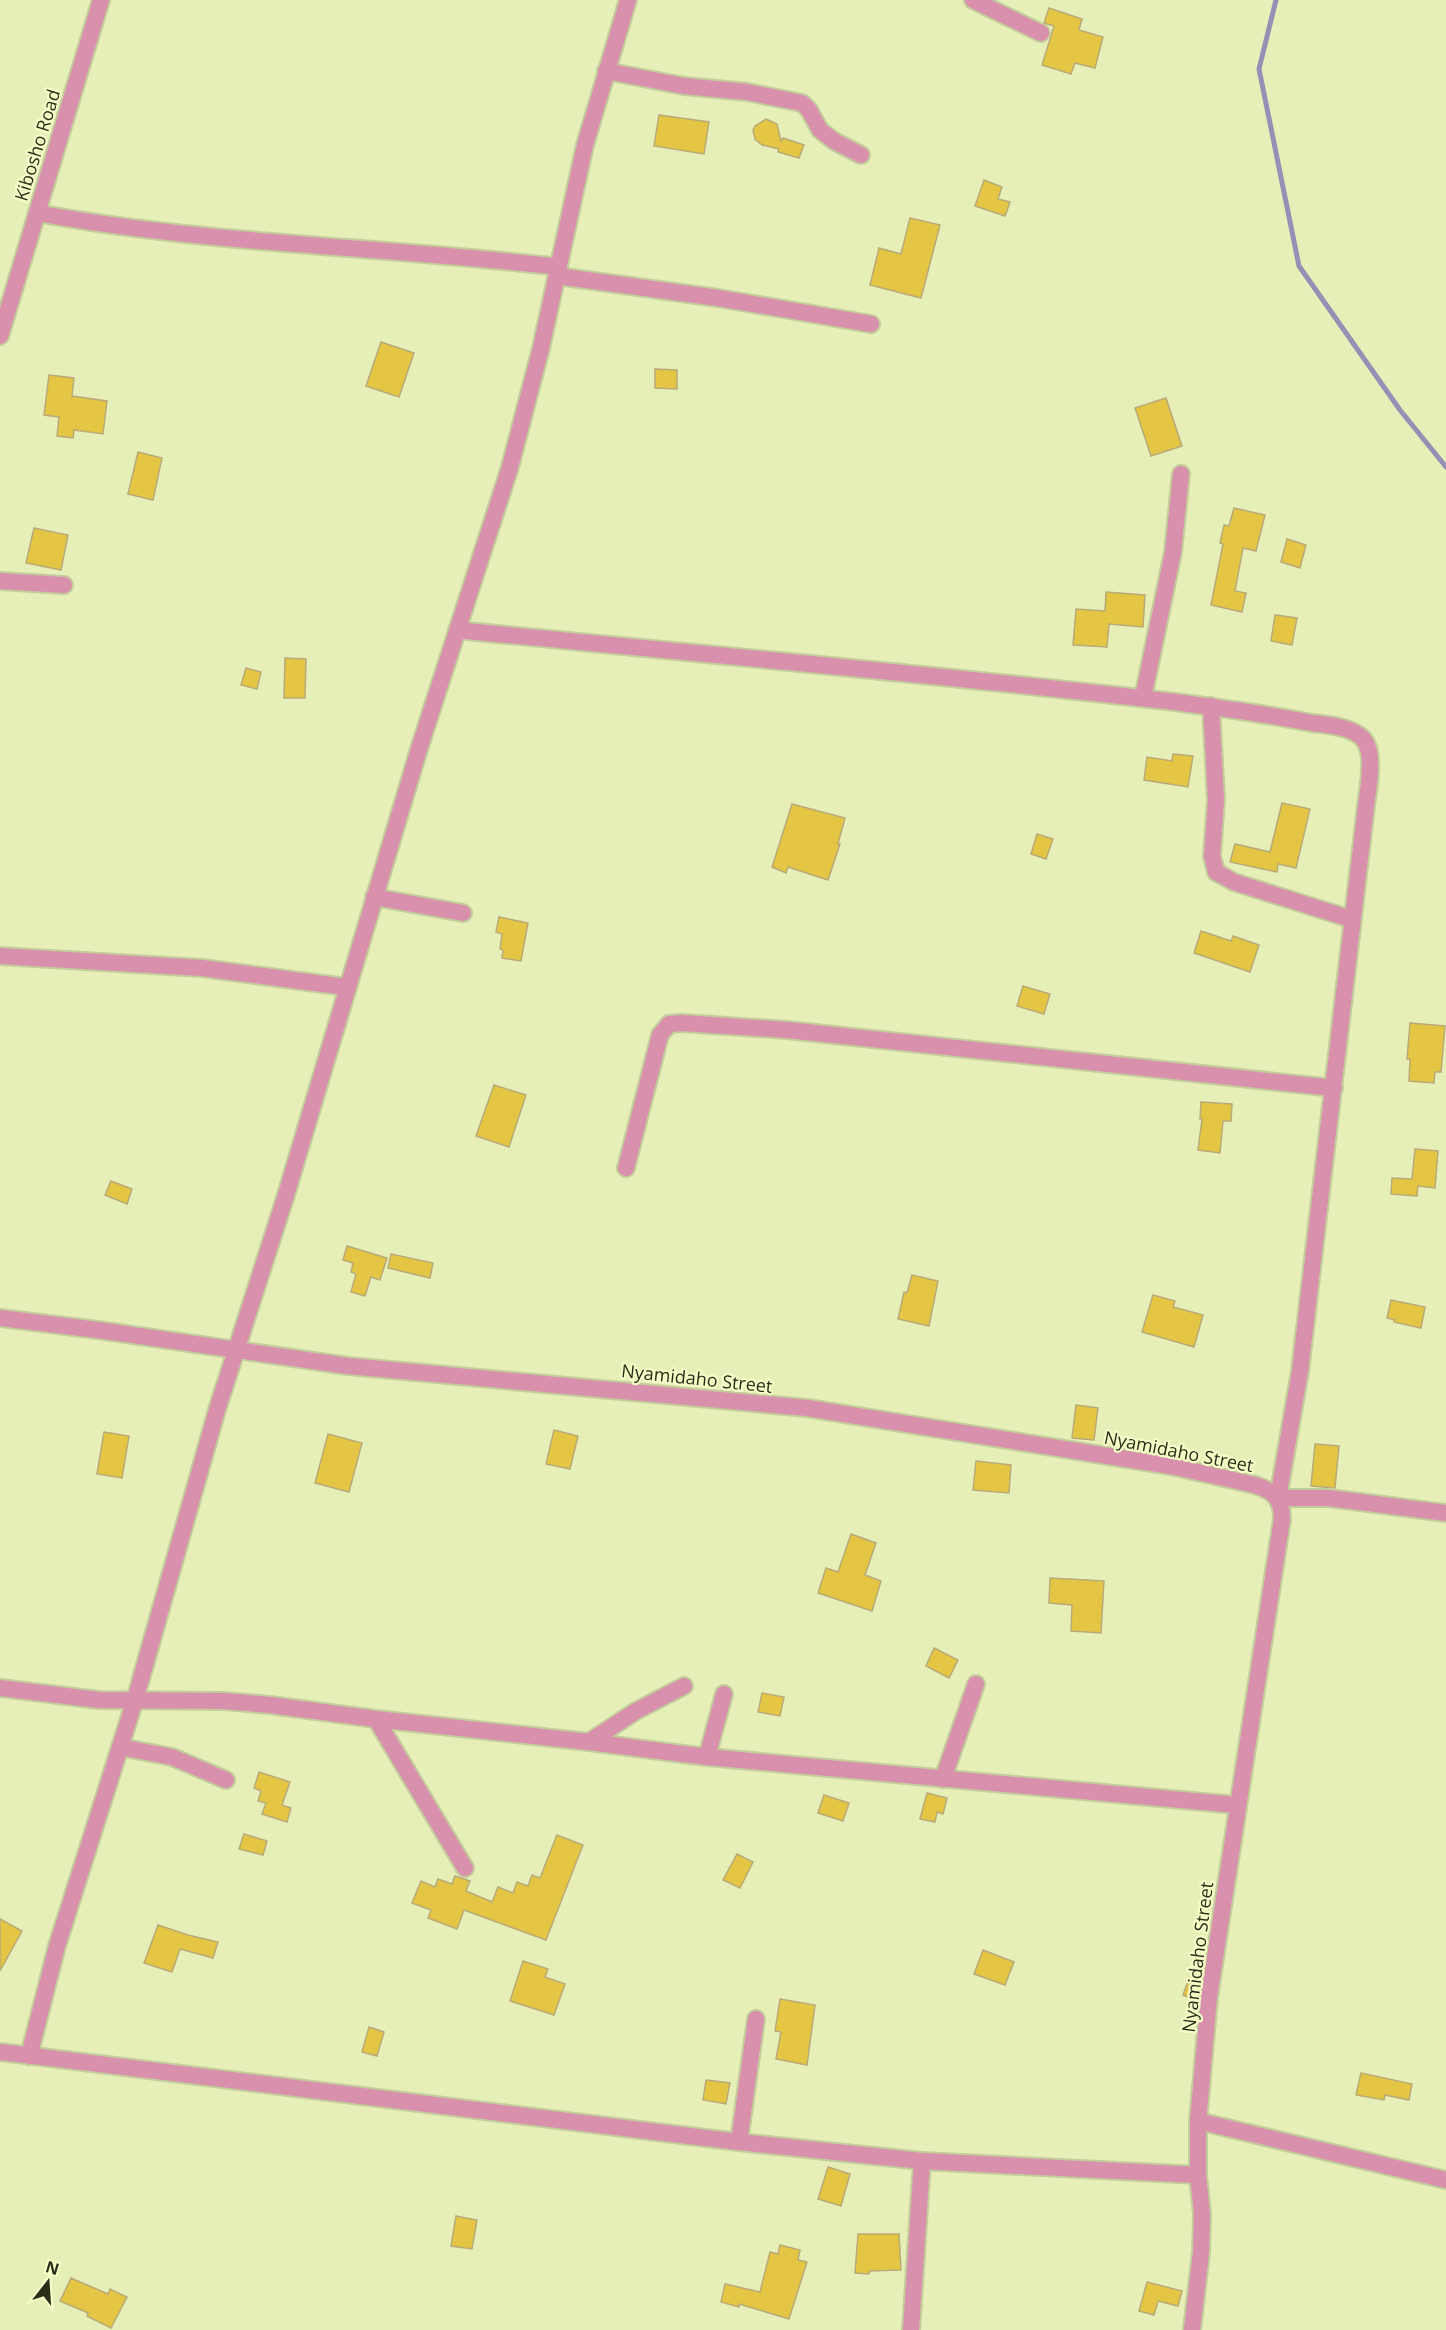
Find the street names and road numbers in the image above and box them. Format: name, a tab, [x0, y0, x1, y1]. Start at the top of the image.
street label: Kibosho Road	[9, 86, 65, 204]
street label: Nyamidaho Street	[620, 1358, 774, 1398]
street label: Nyamidaho Street	[1102, 1425, 1256, 1477]
street label: Nyamidaho Street	[1176, 1880, 1218, 2034]

